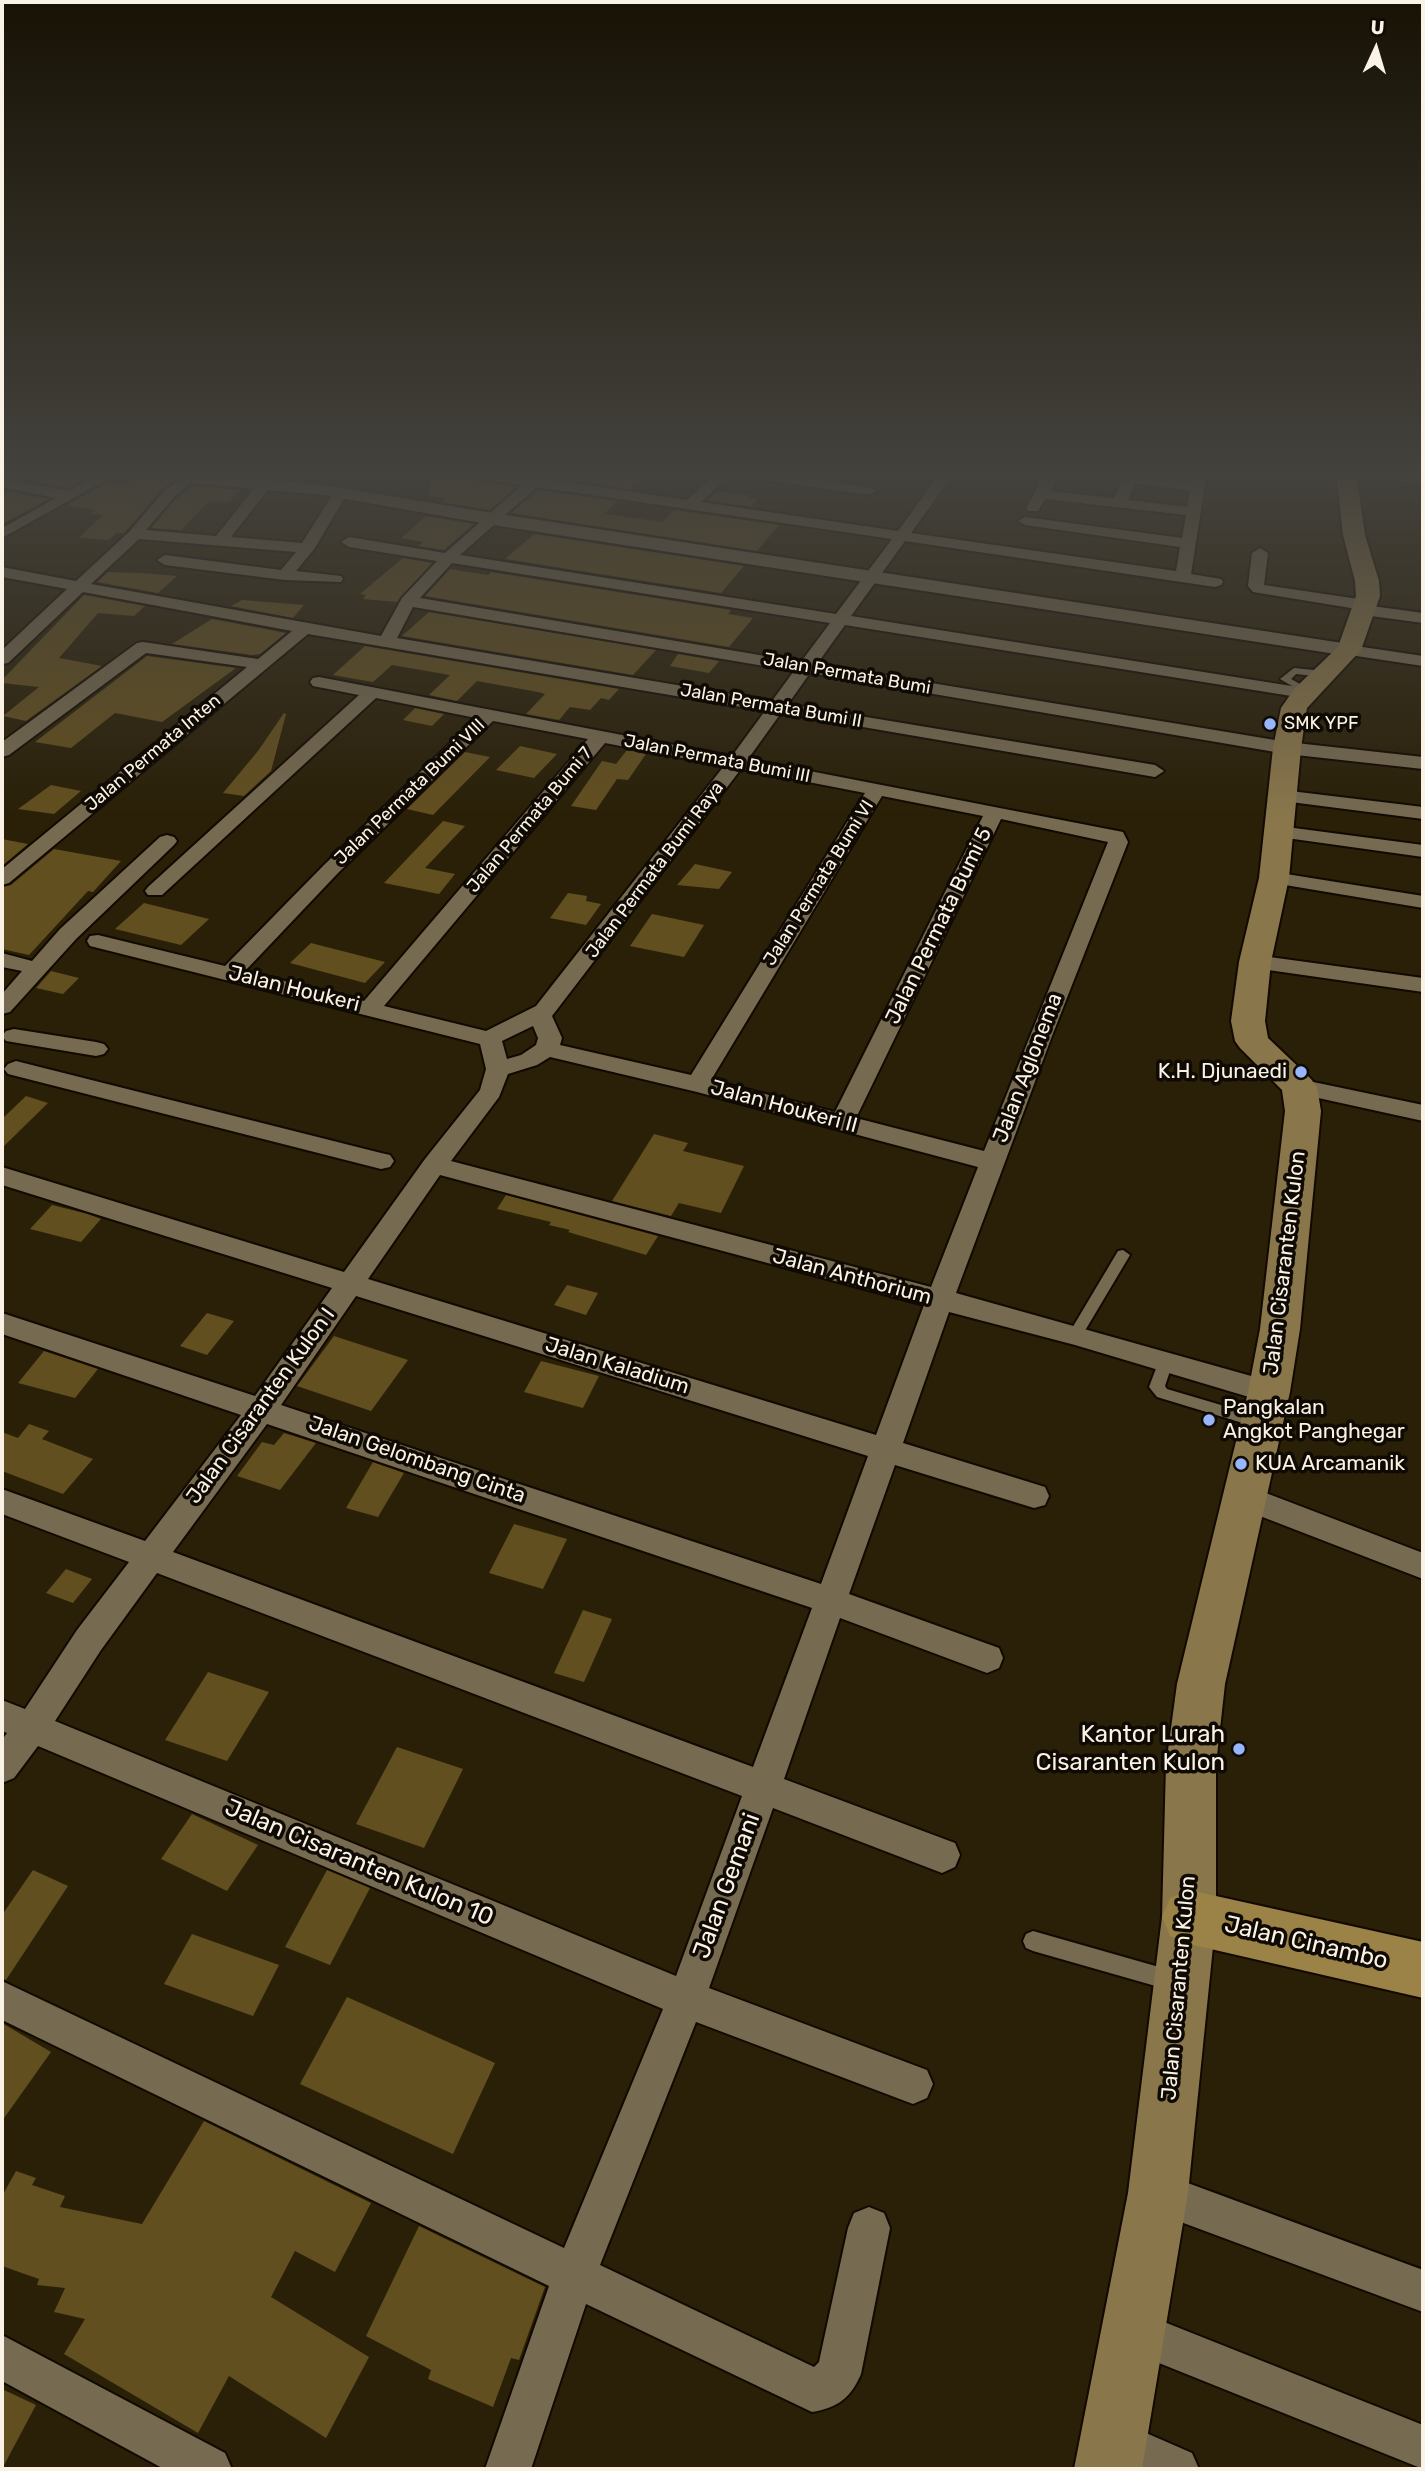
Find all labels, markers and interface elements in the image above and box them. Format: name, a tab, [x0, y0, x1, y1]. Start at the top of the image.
north arrow	[1341, 14, 1411, 84]
text: U	[1370, 16, 1385, 40]
street label: Jalan Permata Bumi	[762, 649, 932, 699]
street label: Jalan Permata Bumi II	[679, 679, 863, 733]
street label: Jalan Permata Inten	[81, 690, 225, 816]
place label: SMK YPF	[1284, 713, 1358, 735]
street label: Jalan Permata Bumi VIII	[330, 715, 490, 869]
marker: SMK YPF	[1262, 716, 1278, 732]
street label: Jalan Permata Bumi III	[622, 730, 812, 788]
street label: Jalan Permata Bumi 7	[463, 743, 597, 897]
street label: Jalan Permata Bumi Raya	[582, 778, 728, 962]
street label: Jalan Permata Bumi VI	[759, 796, 879, 970]
street label: Jalan Permata Bumi 5	[880, 824, 998, 1028]
street label: Jalan Houkeri	[226, 961, 362, 1017]
street label: Jalan Aglonema	[988, 990, 1068, 1146]
place label: K.H. Djunaedi	[1158, 1059, 1287, 1085]
marker: K.H. Djunaedi	[1293, 1064, 1309, 1080]
street label: Jalan Houkeri II	[708, 1075, 860, 1139]
street label: Jalan Cisaranten Kulon	[1259, 1150, 1311, 1376]
street label: Jalan Anthorium	[770, 1244, 934, 1310]
street label: Jalan Cisaranten Kulon I	[181, 1303, 341, 1509]
street label: Jalan Kaladium	[542, 1332, 692, 1400]
place label: Pangkalan Angkot Panghegar	[1223, 1395, 1405, 1445]
street label: Jalan Gelombang Cinta	[305, 1411, 529, 1509]
marker: Pangkalan Angkot Panghegar	[1201, 1412, 1217, 1428]
place label: KUA Arcamanik	[1255, 1451, 1405, 1477]
marker: KUA Arcamanik	[1233, 1456, 1249, 1472]
place label: Kantor Lurah Cisaranten Kulon	[1035, 1721, 1225, 1777]
marker: Kantor Lurah Cisaranten Kulon	[1231, 1741, 1247, 1757]
street label: Jalan Cisaranten Kulon 10	[220, 1793, 498, 1933]
street label: Jalan Gemani	[687, 1809, 767, 1963]
street label: Jalan Cisaranten Kulon	[1157, 1875, 1201, 2101]
street label: Jalan Cinambo	[1221, 1910, 1391, 1976]

